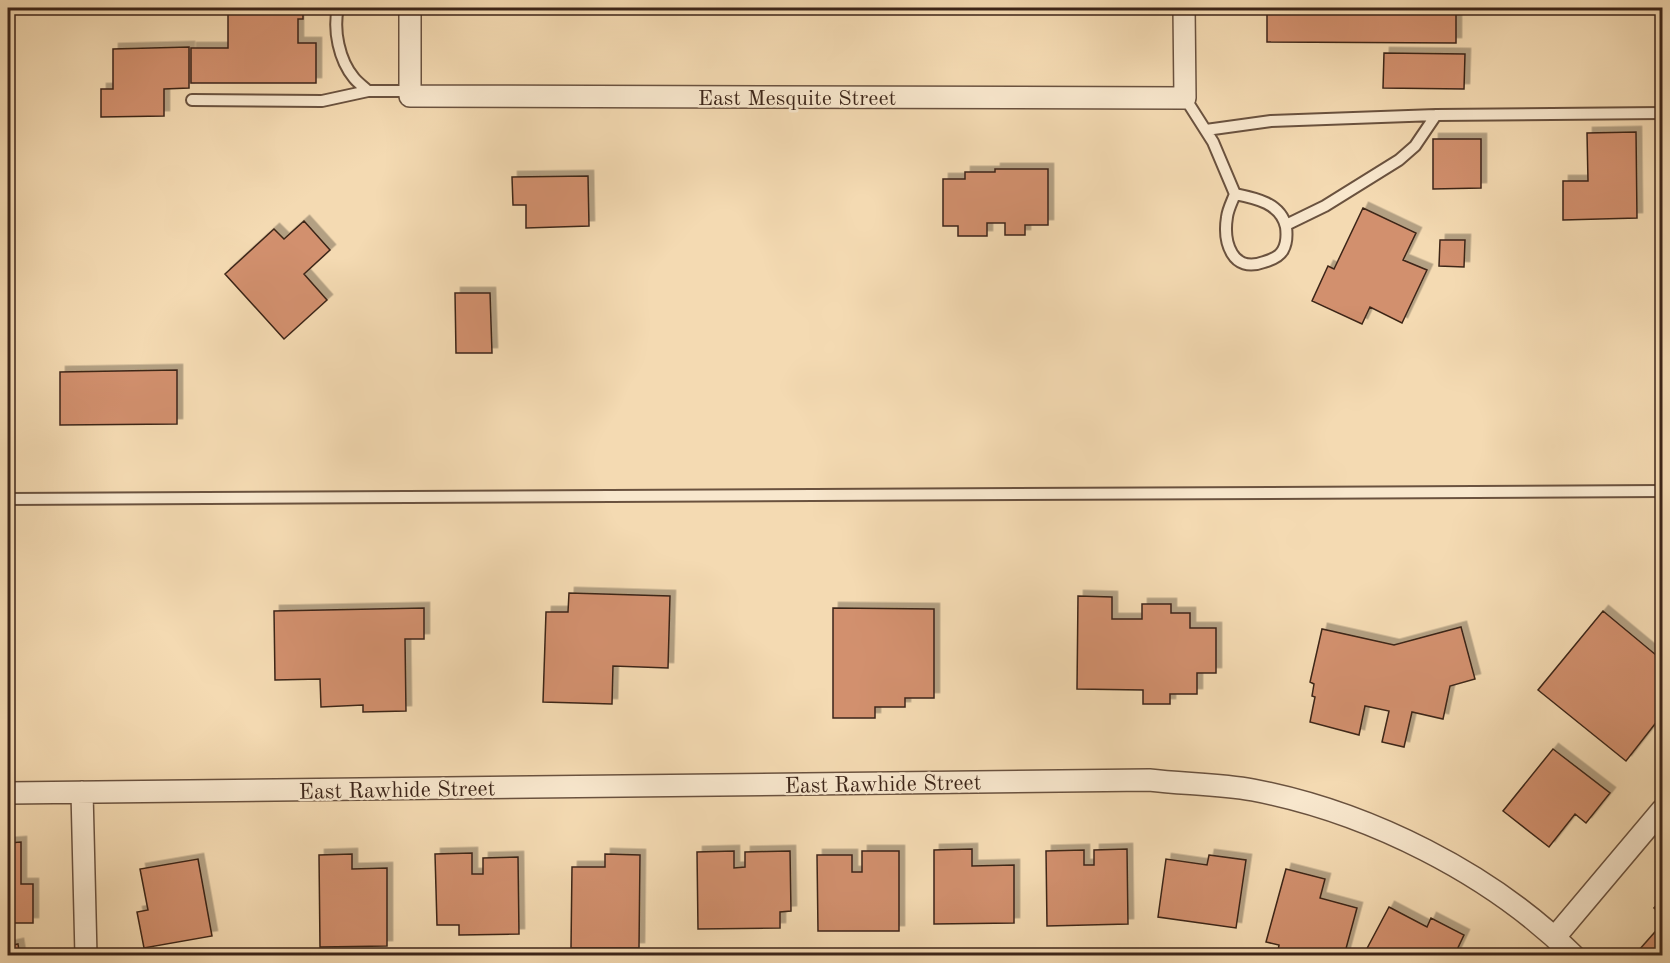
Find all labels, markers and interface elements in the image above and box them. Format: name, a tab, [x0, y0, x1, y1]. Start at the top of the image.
street label: East Mesquite Street	[698, 88, 896, 110]
street label: East Rawhide Street	[785, 772, 982, 798]
street label: East Rawhide Street	[299, 778, 496, 804]

